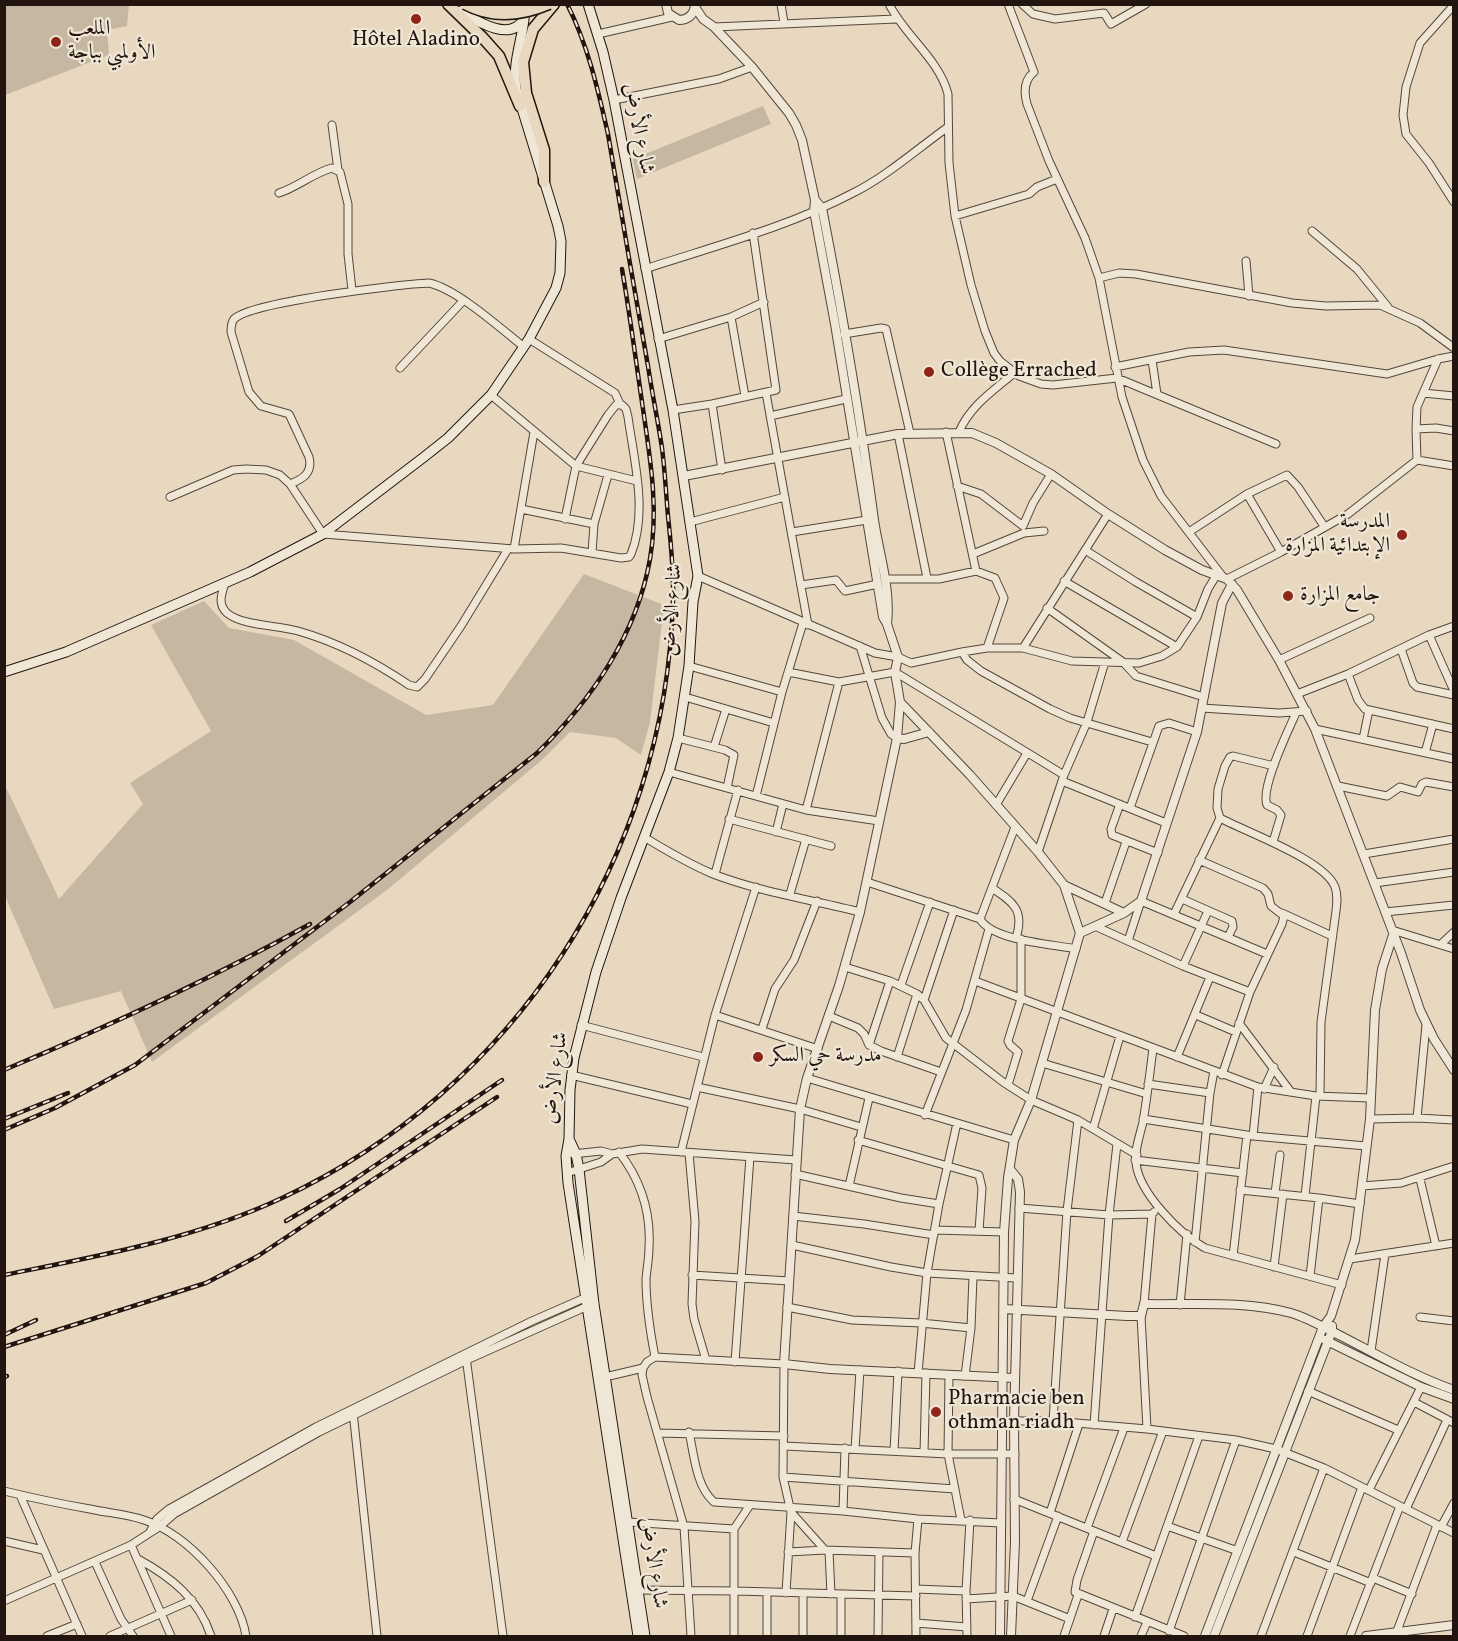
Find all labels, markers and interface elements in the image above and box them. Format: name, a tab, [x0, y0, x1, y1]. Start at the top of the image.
marker: Hôtel Aladino	[409, 12, 423, 26]
place label: الملعب الأولمبي بباجة	[68, 17, 156, 67]
place label: Hôtel Aladino	[352, 28, 480, 54]
marker: الملعب الأولمبي بباجة	[49, 35, 63, 49]
street label: شارع الأرض	[616, 81, 658, 177]
place label: Collège Errached	[941, 359, 1097, 385]
marker: Collège Errached	[922, 365, 936, 379]
place label: المدرسة الإبتدائية المزارة	[1285, 510, 1390, 560]
marker: المدرسة الإبتدائية المزارة	[1395, 528, 1409, 542]
street label: شارع الأرض	[659, 563, 689, 657]
place label: جامع المزارة	[1300, 583, 1380, 609]
marker: جامع المزارة	[1281, 589, 1295, 603]
street label: شارع الأرض	[539, 1031, 575, 1125]
place label: مدرسة حي السكر	[770, 1044, 882, 1070]
marker: مدرسة حي السكر	[751, 1050, 765, 1064]
place label: Pharmacie ben othman riadh	[948, 1387, 1085, 1437]
marker: Pharmacie ben othman riadh	[929, 1405, 943, 1419]
street label: شارع الأرض	[632, 1515, 672, 1611]

